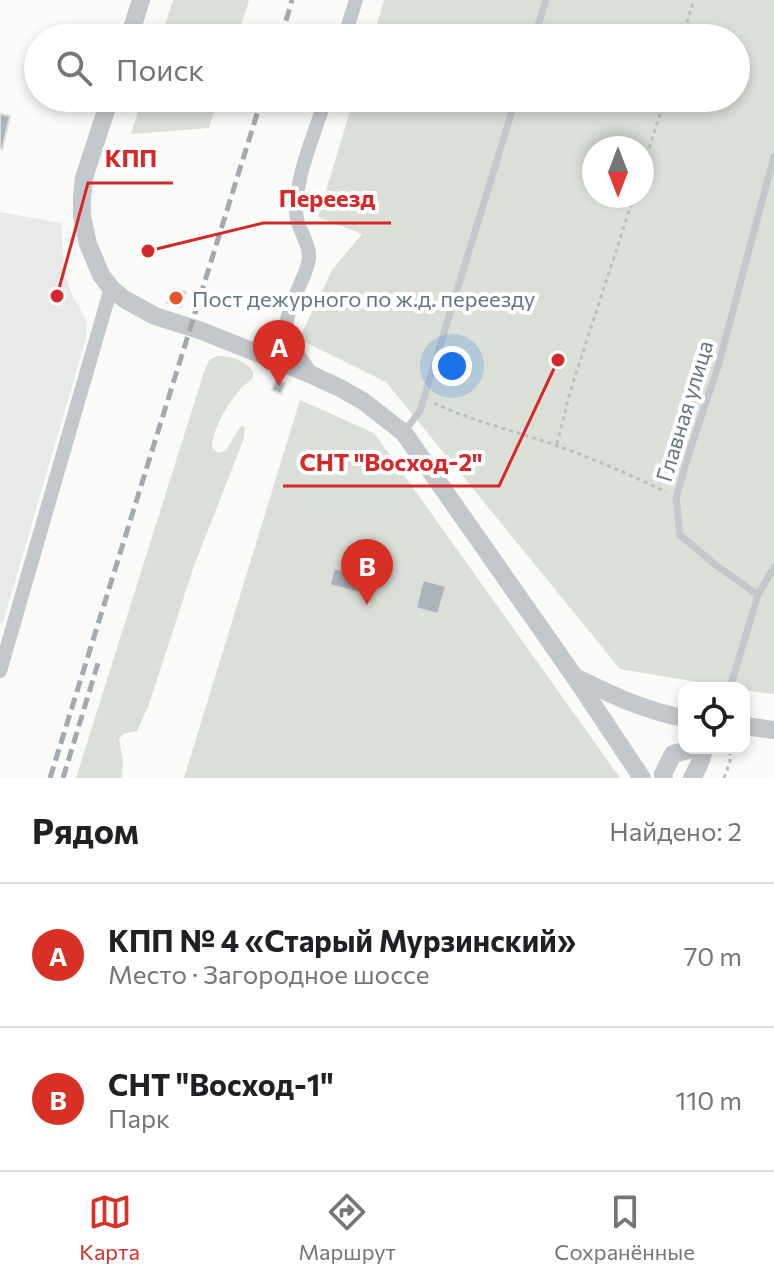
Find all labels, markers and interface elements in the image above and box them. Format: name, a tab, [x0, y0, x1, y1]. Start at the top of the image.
search box	[24, 24, 750, 112]
icon: search	[52, 46, 96, 90]
text: Поиск	[116, 50, 204, 87]
callout: КПП	[88, 135, 173, 183]
north arrow	[582, 136, 654, 208]
text: КПП	[105, 143, 157, 172]
callout: Переезд	[263, 175, 391, 223]
text: Переезд	[279, 183, 375, 212]
place label: Пост дежурного по ж.д. переезду	[192, 285, 535, 312]
marker: Пост дежурного по ж.д. переезду	[167, 289, 185, 307]
pin: A	[253, 320, 305, 386]
street label: Главная улица	[650, 337, 718, 485]
your location	[432, 346, 472, 386]
callout: СНТ "Восход-2"	[283, 438, 499, 486]
text: СНТ "Восход-2"	[299, 447, 483, 476]
pin: B	[341, 539, 393, 605]
map controls	[678, 682, 750, 754]
button: locate	[678, 682, 750, 754]
text: Рядом	[32, 809, 139, 851]
text: Найдено: 2	[609, 815, 742, 846]
text: КПП № 4 «Старый Мурзинский»	[108, 921, 576, 958]
text: A	[49, 940, 67, 971]
text: 70 m	[684, 940, 742, 971]
text: Место · Загородное шоссе	[108, 958, 430, 989]
text: СНТ "Восход-1"	[108, 1065, 333, 1102]
text: B	[49, 1084, 67, 1115]
text: 110 m	[675, 1084, 742, 1115]
text: Парк	[108, 1102, 170, 1133]
tab: Карта	[79, 1190, 140, 1265]
tab: Маршрут	[298, 1190, 396, 1265]
tab: Сохранённые	[554, 1190, 695, 1265]

